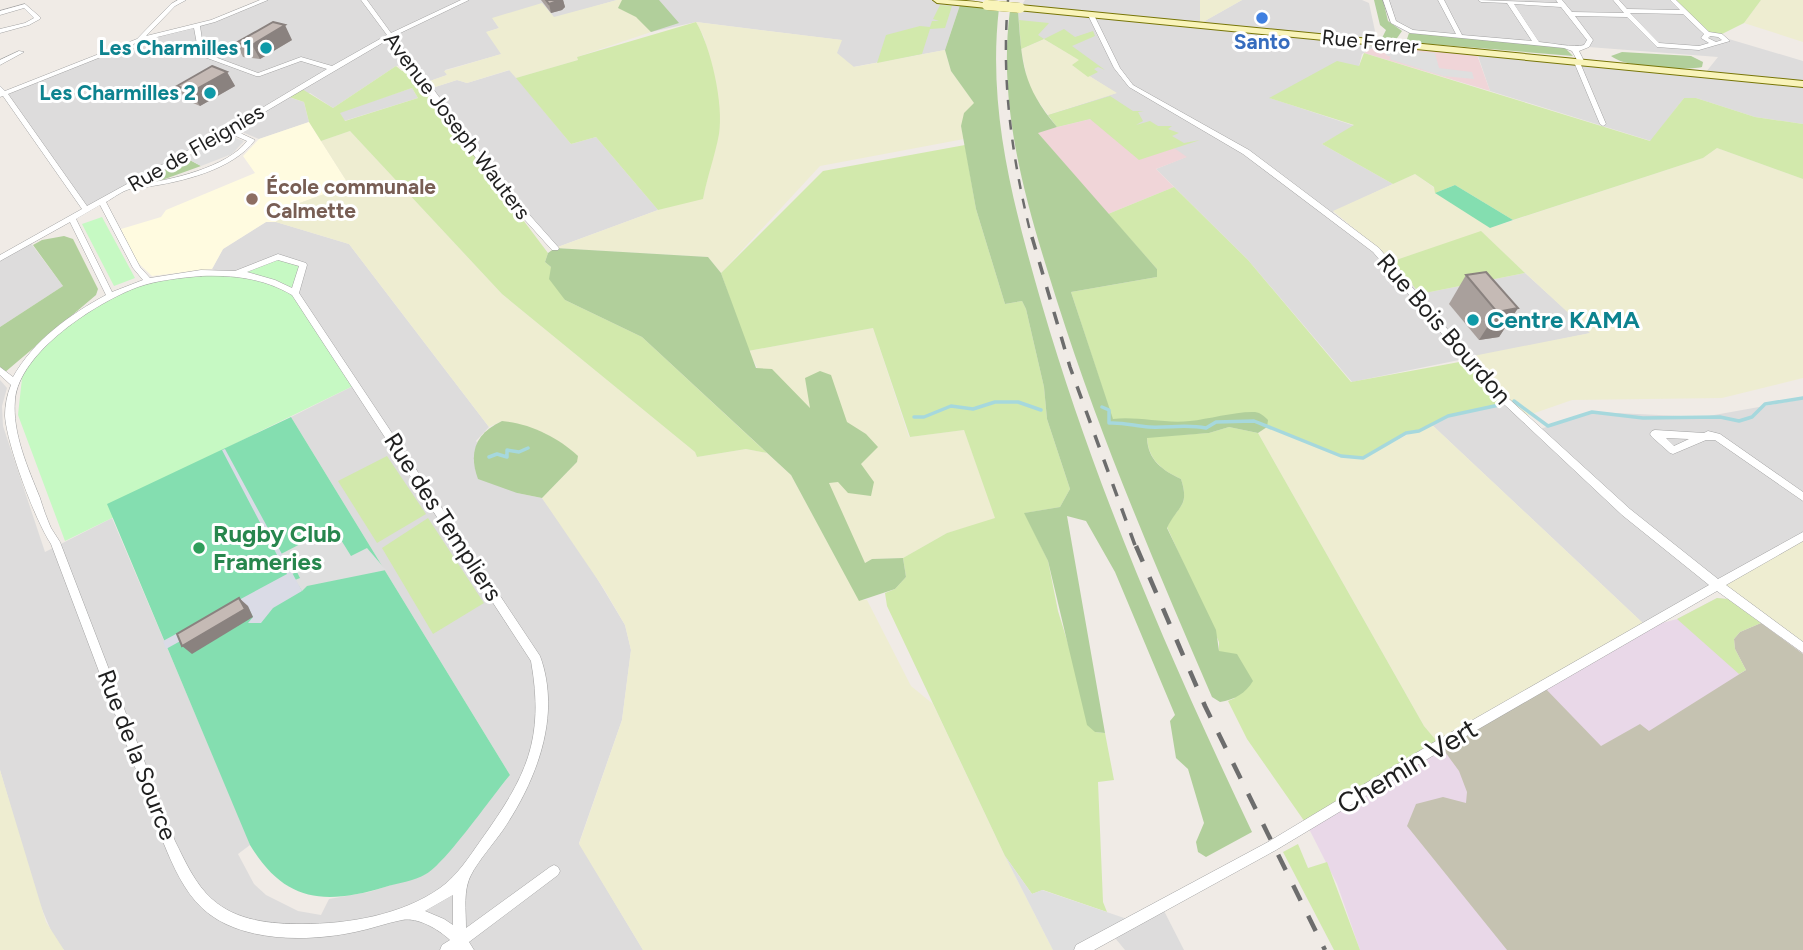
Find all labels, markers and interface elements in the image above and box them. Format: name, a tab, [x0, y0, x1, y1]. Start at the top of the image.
marker: Santo	[1254, 10, 1270, 26]
street label: Rue Ferrer	[1320, 24, 1420, 59]
street label: Avenue Joseph Wauters	[379, 27, 536, 224]
place label: Santo	[1234, 29, 1290, 54]
place label: Les Charmilles 1	[99, 35, 252, 60]
marker: Les Charmilles 1	[258, 40, 274, 56]
place label: Les Charmilles 2	[39, 80, 196, 105]
marker: Les Charmilles 2	[202, 85, 218, 101]
street label: Rue de Fleignies	[123, 98, 268, 197]
place label: École communale Calmette	[266, 174, 436, 223]
marker: École communale Calmette	[244, 191, 260, 207]
street label: Rue Bois Bourdon	[1371, 247, 1518, 410]
place label: Centre KAMA	[1487, 305, 1640, 334]
marker: Centre KAMA	[1465, 312, 1481, 328]
street label: Rue des Templiers	[378, 427, 509, 606]
place label: Rugby Club Frameries	[213, 519, 341, 576]
marker: Rugby Club Frameries	[191, 540, 207, 556]
street label: Rue de la Source	[92, 665, 183, 844]
street label: Chemin Vert	[1331, 711, 1483, 821]

